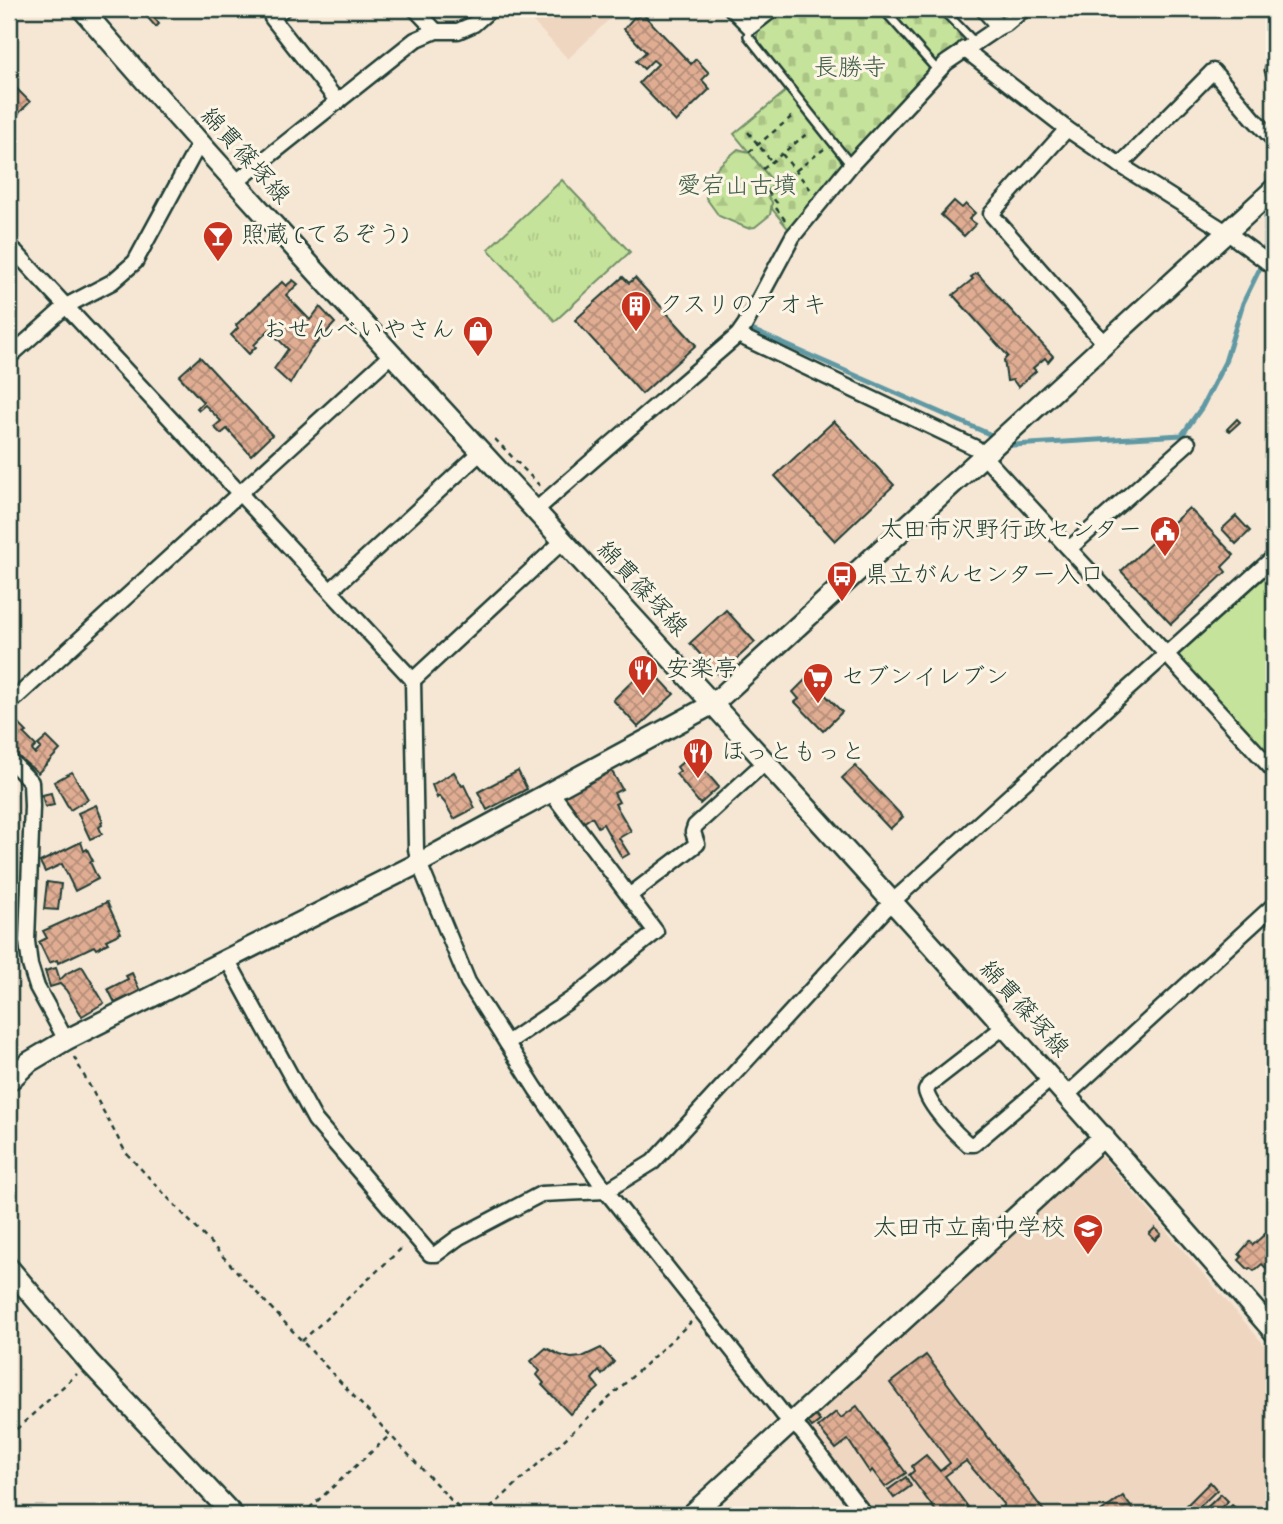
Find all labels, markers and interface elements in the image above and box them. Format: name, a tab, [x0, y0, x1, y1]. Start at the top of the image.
park label: 長勝寺	[814, 52, 886, 87]
street label: 綿貫篠塚線	[191, 101, 297, 213]
park label: 愛宕山古墳	[677, 170, 797, 205]
bar icon: 照蔵 (てるぞう)	[201, 219, 235, 263]
place label: 照蔵 (てるぞう)	[241, 219, 408, 254]
building icon: クスリのアオキ	[619, 289, 653, 333]
place label: クスリのアオキ	[659, 289, 827, 324]
place label: おせんべいやさん	[263, 314, 455, 349]
shop icon: おせんべいやさん	[461, 314, 495, 358]
place label: 太田市沢野行政センター	[879, 514, 1142, 549]
public building icon: 太田市沢野行政センター	[1148, 514, 1182, 558]
street label: 綿貫篠塚線	[587, 534, 695, 646]
bus stop icon: 県立がんセンター入口	[825, 559, 859, 603]
place label: 県立がんセンター入口	[865, 559, 1104, 594]
restaurant icon: 安楽亭	[626, 653, 660, 697]
place label: 安楽亭	[666, 653, 738, 688]
supermarket icon: セブンイレブン	[801, 661, 835, 705]
place label: セブンイレブン	[841, 661, 1009, 696]
restaurant icon: ほっともっと	[681, 736, 715, 780]
place label: ほっともっと	[721, 736, 865, 771]
street label: 綿貫篠塚線	[970, 954, 1076, 1066]
place label: 太田市立南中学校	[873, 1212, 1065, 1247]
school or university icon: 太田市立南中学校	[1071, 1212, 1105, 1256]

